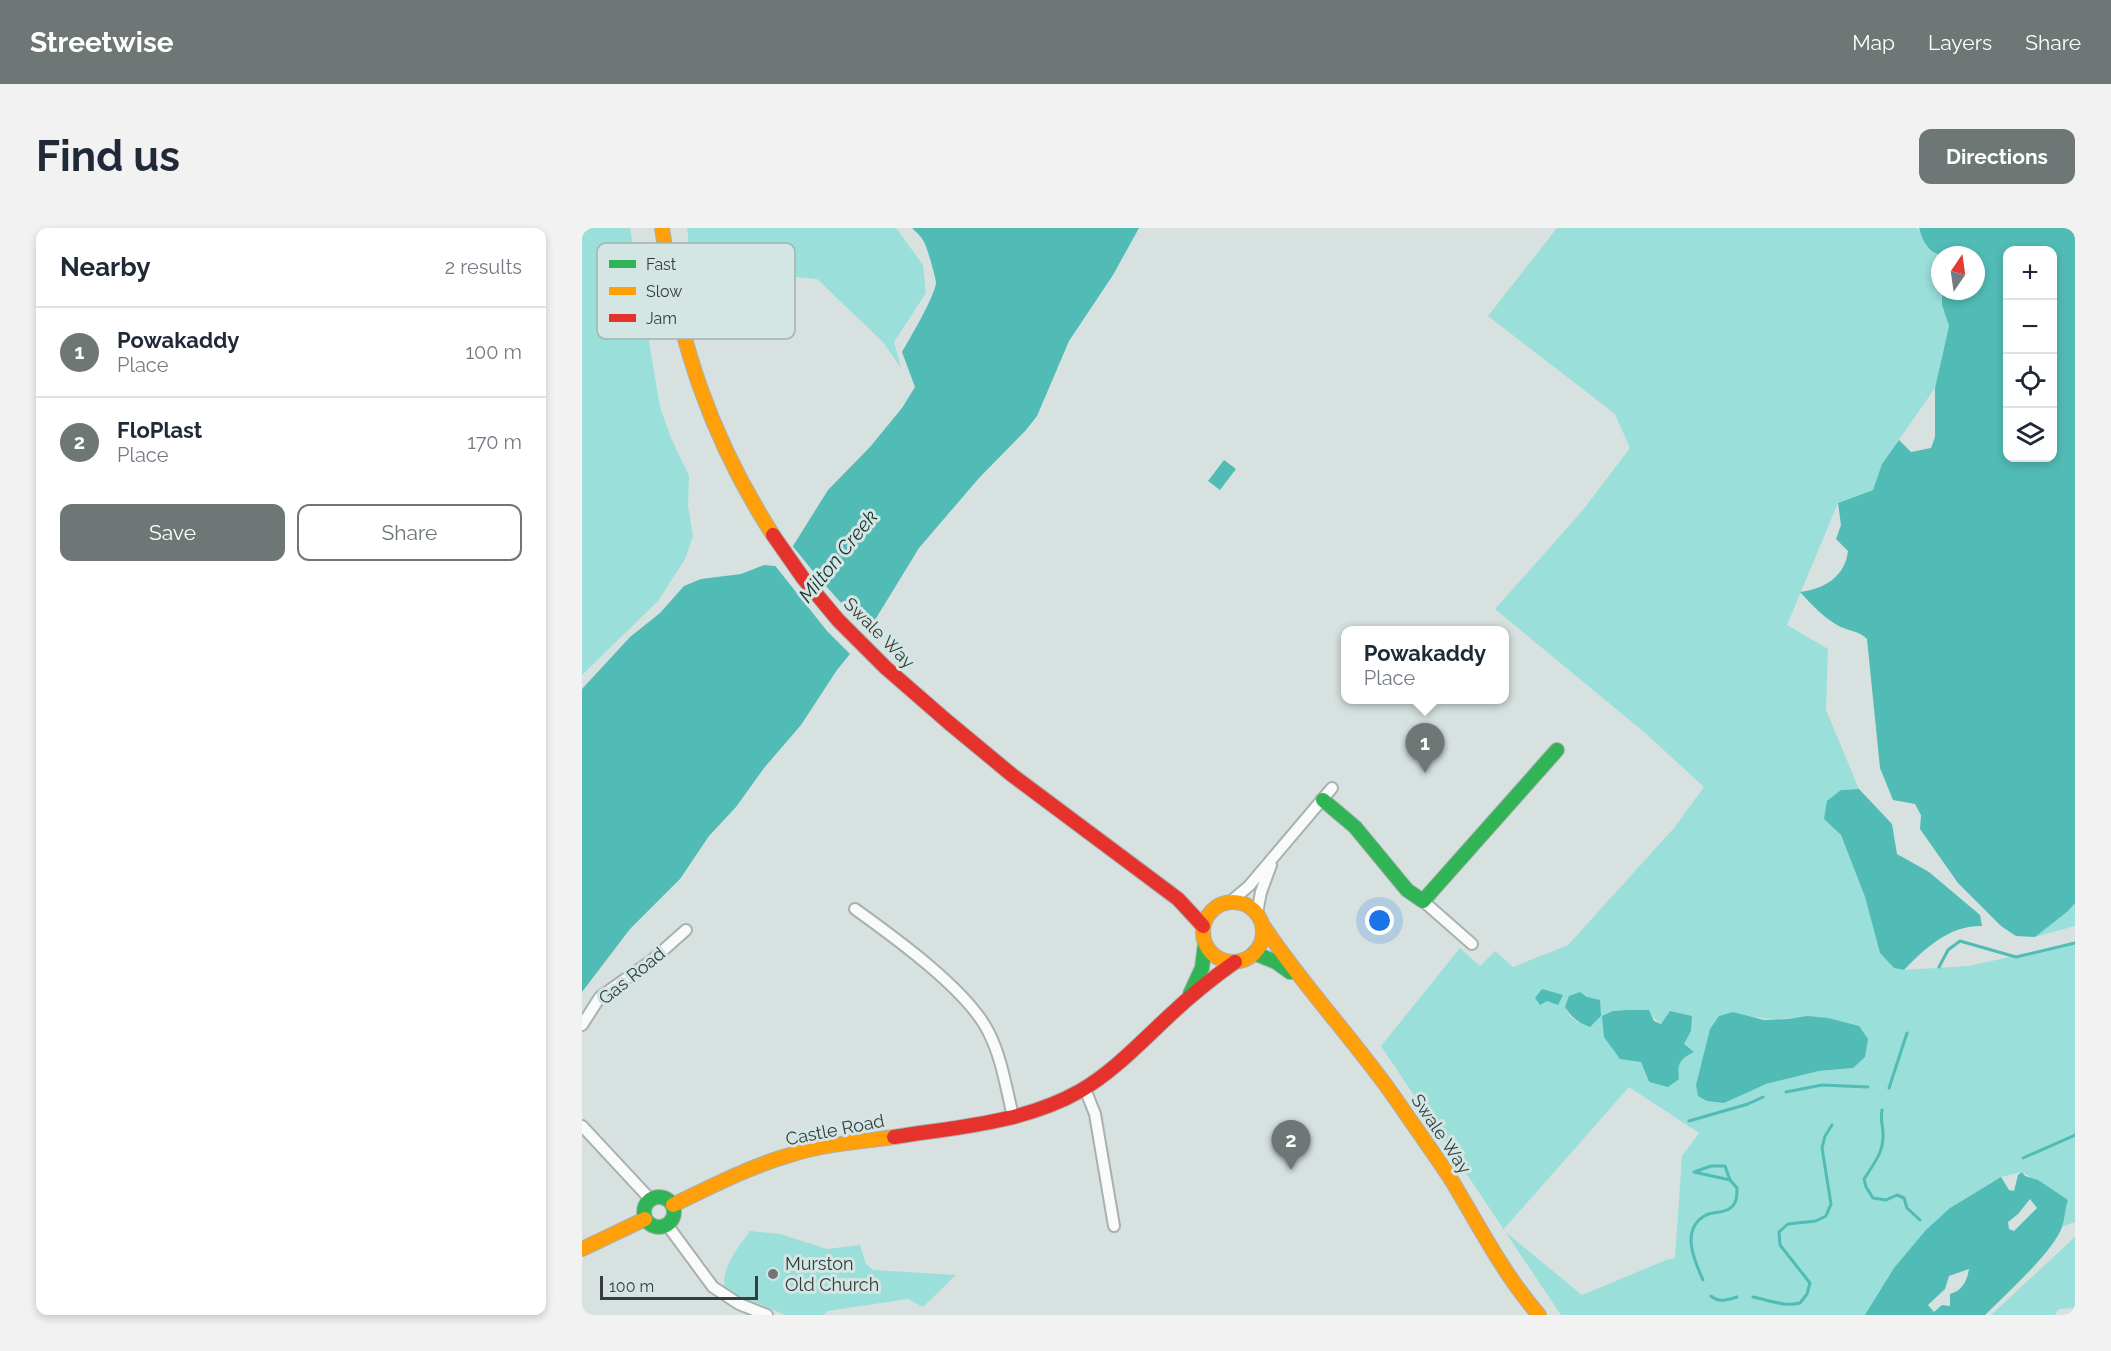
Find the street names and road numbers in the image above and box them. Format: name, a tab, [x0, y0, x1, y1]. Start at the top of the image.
street label: Swale Way	[840, 593, 919, 673]
street label: Gas Road	[594, 943, 669, 1009]
street label: Swale Way	[1407, 1090, 1476, 1178]
street label: Castle Road	[784, 1110, 886, 1149]

